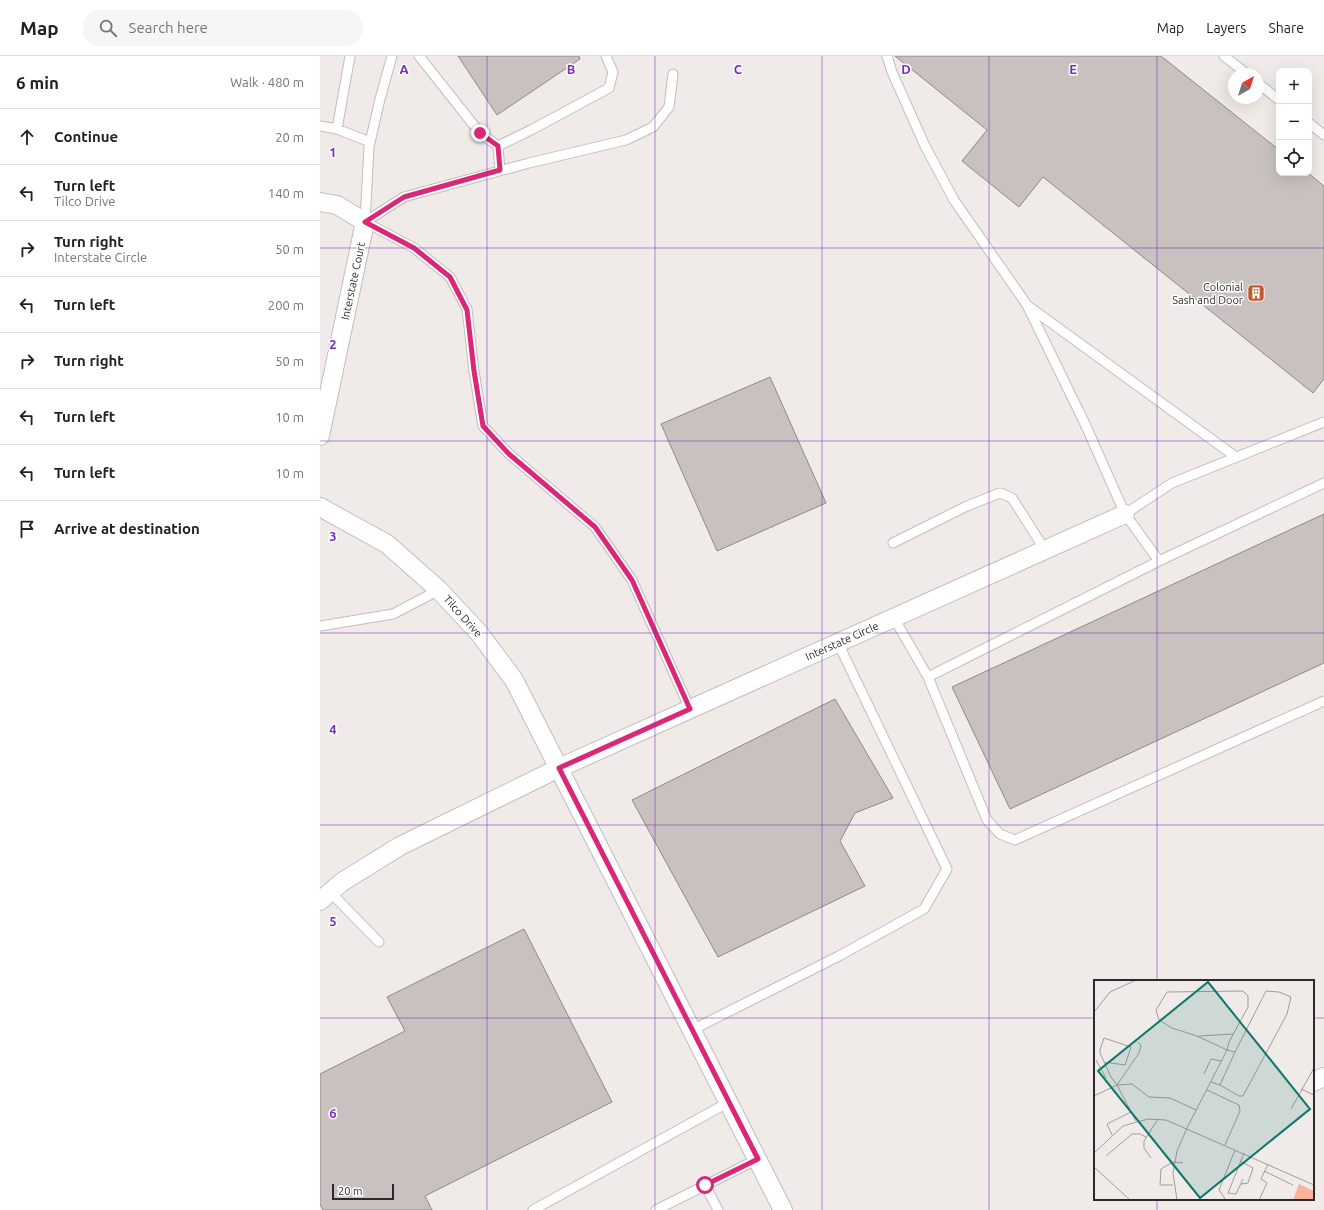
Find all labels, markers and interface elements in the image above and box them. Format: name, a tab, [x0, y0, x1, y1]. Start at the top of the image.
search box	[83, 10, 363, 46]
text: Map	[20, 17, 59, 39]
icon: search	[97, 17, 119, 39]
text: Search here	[129, 19, 208, 36]
text: Map	[1157, 20, 1184, 36]
text: Layers	[1206, 20, 1246, 36]
text: Share	[1268, 20, 1304, 36]
text: A	[399, 62, 409, 76]
text: B	[567, 62, 576, 76]
text: C	[734, 62, 743, 76]
text: D	[901, 62, 911, 76]
text: E	[1069, 62, 1077, 76]
north arrow	[1228, 68, 1264, 104]
map controls	[1276, 68, 1312, 176]
button: +	[1276, 68, 1312, 104]
text: 6 min	[16, 73, 59, 92]
text: Walk · 480 m	[230, 75, 304, 89]
button: −	[1276, 104, 1312, 140]
route end	[471, 124, 489, 142]
icon: ahead	[16, 126, 38, 148]
text: Continue	[54, 128, 118, 145]
text: 20 m	[275, 130, 304, 144]
button: locate	[1276, 140, 1312, 176]
text: 1	[329, 145, 337, 159]
text: Turn left	[54, 177, 115, 194]
icon: left	[16, 182, 38, 204]
text: 140 m	[268, 186, 304, 200]
text: Tilco Drive	[54, 194, 115, 208]
text: Turn right	[54, 233, 124, 250]
icon: right	[16, 238, 38, 260]
street label: Interstate Court	[339, 240, 367, 321]
text: 50 m	[275, 242, 304, 256]
text: Interstate Circle	[54, 250, 147, 264]
place label: Colonial Sash and Door	[1172, 281, 1244, 306]
building icon: Colonial Sash and Door	[1246, 283, 1266, 303]
icon: left	[16, 294, 38, 316]
text: Turn left	[54, 296, 115, 313]
text: 200 m	[268, 298, 304, 312]
text: 2	[329, 337, 337, 351]
icon: right	[16, 350, 38, 372]
text: Turn right	[54, 352, 124, 369]
text: 50 m	[275, 354, 304, 368]
icon: left	[16, 406, 38, 428]
text: Turn left	[54, 408, 115, 425]
text: 10 m	[275, 410, 304, 424]
icon: left	[16, 462, 38, 484]
text: Turn left	[54, 464, 115, 481]
text: 10 m	[275, 466, 304, 480]
icon: arrive	[16, 518, 38, 540]
text: Arrive at destination	[54, 520, 200, 537]
text: 3	[329, 529, 337, 543]
street label: Tilco Drive	[441, 593, 485, 639]
street label: Interstate Circle	[804, 619, 880, 663]
text: 4	[329, 722, 337, 736]
text: 5	[329, 914, 337, 928]
inset map	[1094, 980, 1314, 1200]
text: 6	[329, 1106, 337, 1120]
route start	[696, 1176, 714, 1194]
scale bar	[332, 1182, 394, 1201]
text: 20 m	[338, 1185, 362, 1197]

